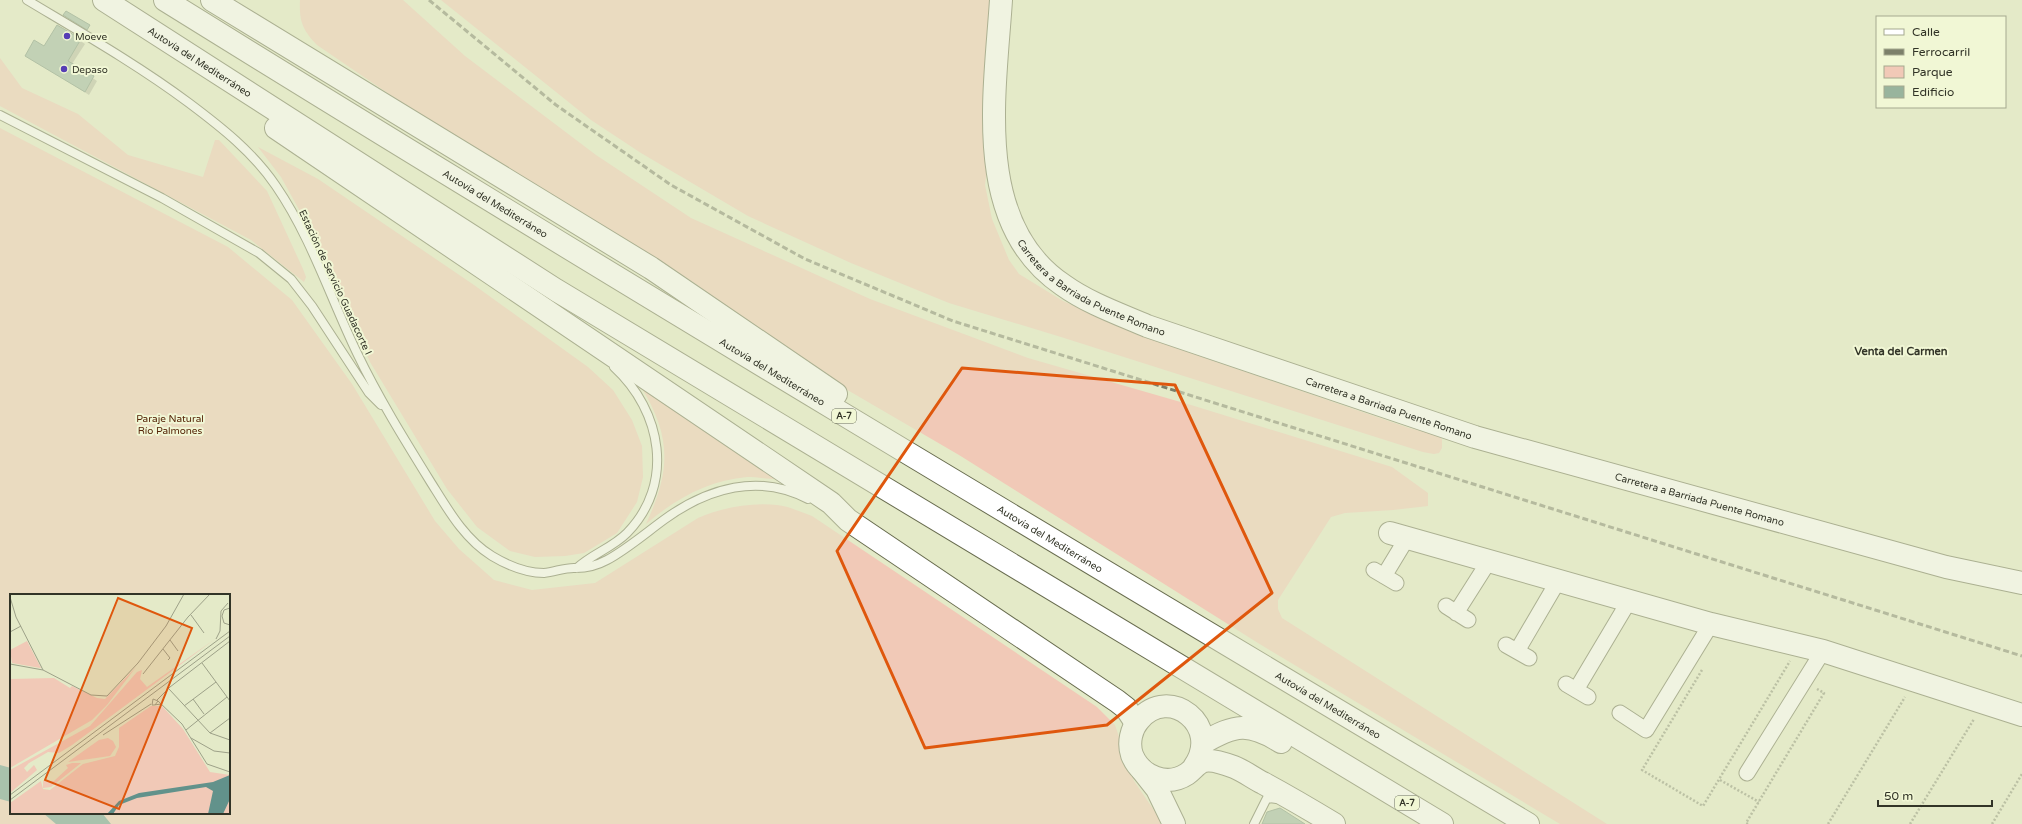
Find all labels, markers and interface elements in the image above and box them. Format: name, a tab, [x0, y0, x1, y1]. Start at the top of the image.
legend	[1876, 16, 2006, 108]
street label: Autovía del Mediterráneo	[145, 25, 254, 100]
text: Calle	[1912, 25, 1940, 39]
marker: Moeve	[62, 31, 72, 41]
place label: Moeve	[75, 31, 107, 43]
text: Ferrocarril	[1912, 45, 1970, 59]
marker: Depaso	[59, 64, 69, 74]
place label: Depaso	[72, 64, 108, 76]
text: Parque	[1912, 65, 1953, 79]
text: Edificio	[1912, 85, 1954, 99]
street label: Autovía del Mediterráneo	[440, 168, 550, 241]
street label: Estación de Servicio Guadacorte I	[296, 208, 374, 357]
street label: Carretera a Barriada Puente Romano	[1015, 237, 1167, 339]
street label: Autovía del Mediterráneo	[717, 336, 827, 409]
district label: Venta del Carmen	[1855, 345, 1948, 358]
street label: Carretera a Barriada Puente Romano	[1304, 375, 1473, 443]
road number: A-7	[832, 409, 856, 423]
park label: Paraje Natural Río Palmones	[136, 413, 204, 437]
street label: Carretera a Barriada Puente Romano	[1614, 471, 1785, 529]
street label: Autovía del Mediterráneo	[995, 503, 1105, 576]
inset map	[10, 594, 230, 814]
street label: Autovía del Mediterráneo	[1273, 669, 1383, 742]
scale bar	[1878, 782, 1992, 808]
text: 50 m	[1884, 789, 1913, 803]
road number: A-7	[1395, 796, 1419, 810]

